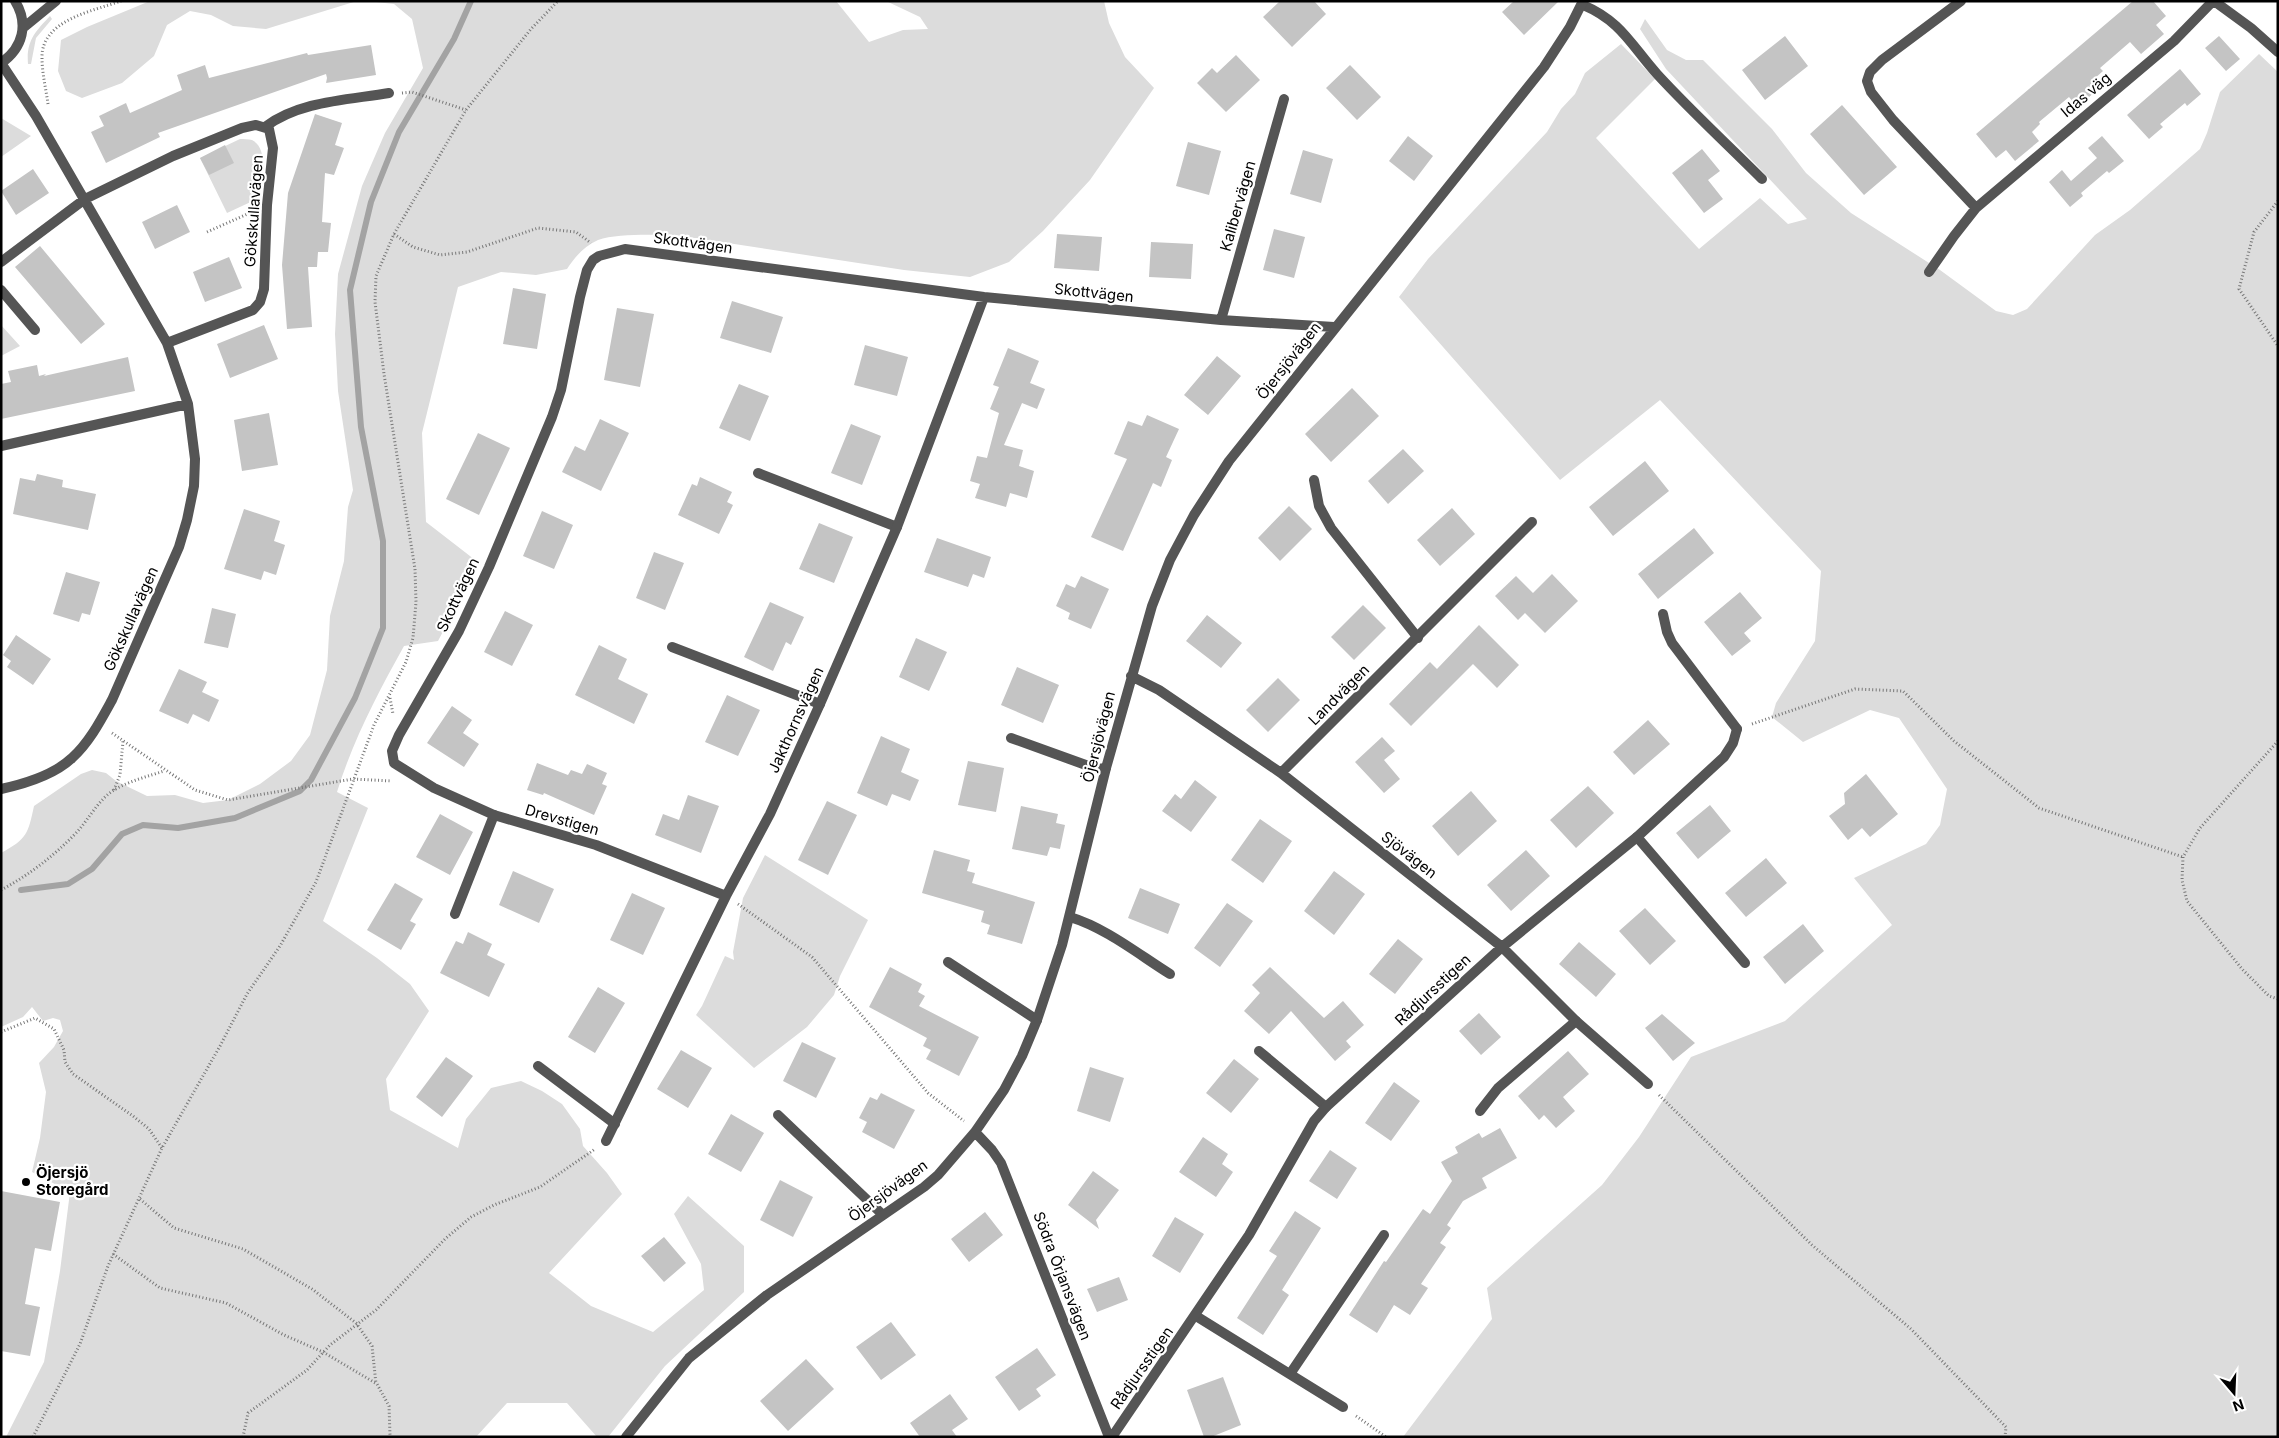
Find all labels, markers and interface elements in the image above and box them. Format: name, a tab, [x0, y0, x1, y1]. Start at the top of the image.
street label: Idas väg	[2057, 68, 2115, 121]
street label: Gökskullavägen	[240, 154, 267, 268]
street label: Kalibervägen	[1216, 158, 1259, 253]
street label: Skottvägen	[652, 228, 734, 257]
street label: Skottvägen	[1053, 279, 1135, 306]
street label: Öjersjövägen	[1252, 318, 1325, 403]
street label: Skottvägen	[432, 555, 483, 635]
street label: Gökskullavägen	[99, 564, 162, 674]
street label: Landvägen	[1304, 660, 1373, 729]
street label: Jakthornsvägen	[764, 664, 827, 776]
street label: Öjersjövägen	[1078, 689, 1119, 784]
street label: Drevstigen	[523, 800, 601, 839]
street label: Sjövägen	[1378, 827, 1441, 882]
street label: Rådjursstigen	[1391, 950, 1474, 1029]
street label: Öjersjövägen	[844, 1155, 931, 1226]
place label: Öjersjö Storegård	[36, 1163, 108, 1199]
marker: Öjersjö Storegård	[20, 1176, 32, 1188]
street label: Södra Örjansvägen	[1029, 1209, 1096, 1343]
street label: Rådjursstigen	[1106, 1323, 1177, 1413]
north arrow	[2209, 1368, 2259, 1418]
text: N	[2231, 1396, 2246, 1416]

